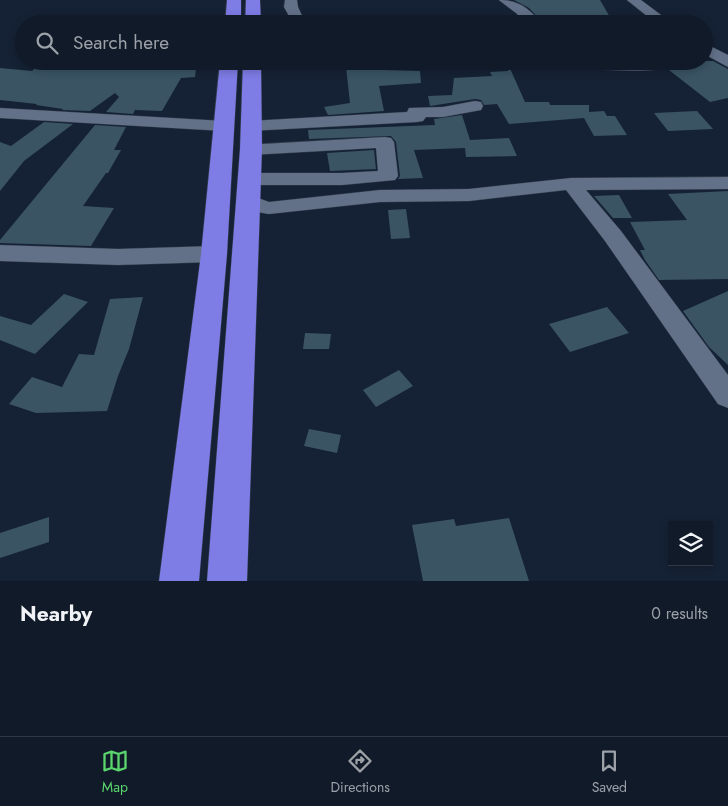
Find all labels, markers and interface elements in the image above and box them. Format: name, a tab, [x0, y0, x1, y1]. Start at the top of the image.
search box	[15, 15, 713, 70]
icon: search	[33, 29, 61, 57]
text: Search here	[73, 29, 169, 56]
map controls	[668, 521, 713, 566]
button: layers	[668, 521, 713, 566]
text: Nearby	[20, 599, 92, 629]
text: 0 results	[651, 602, 708, 625]
tab: Map	[101, 747, 129, 797]
tab: Directions	[331, 747, 390, 797]
tab: Saved	[592, 747, 627, 797]

